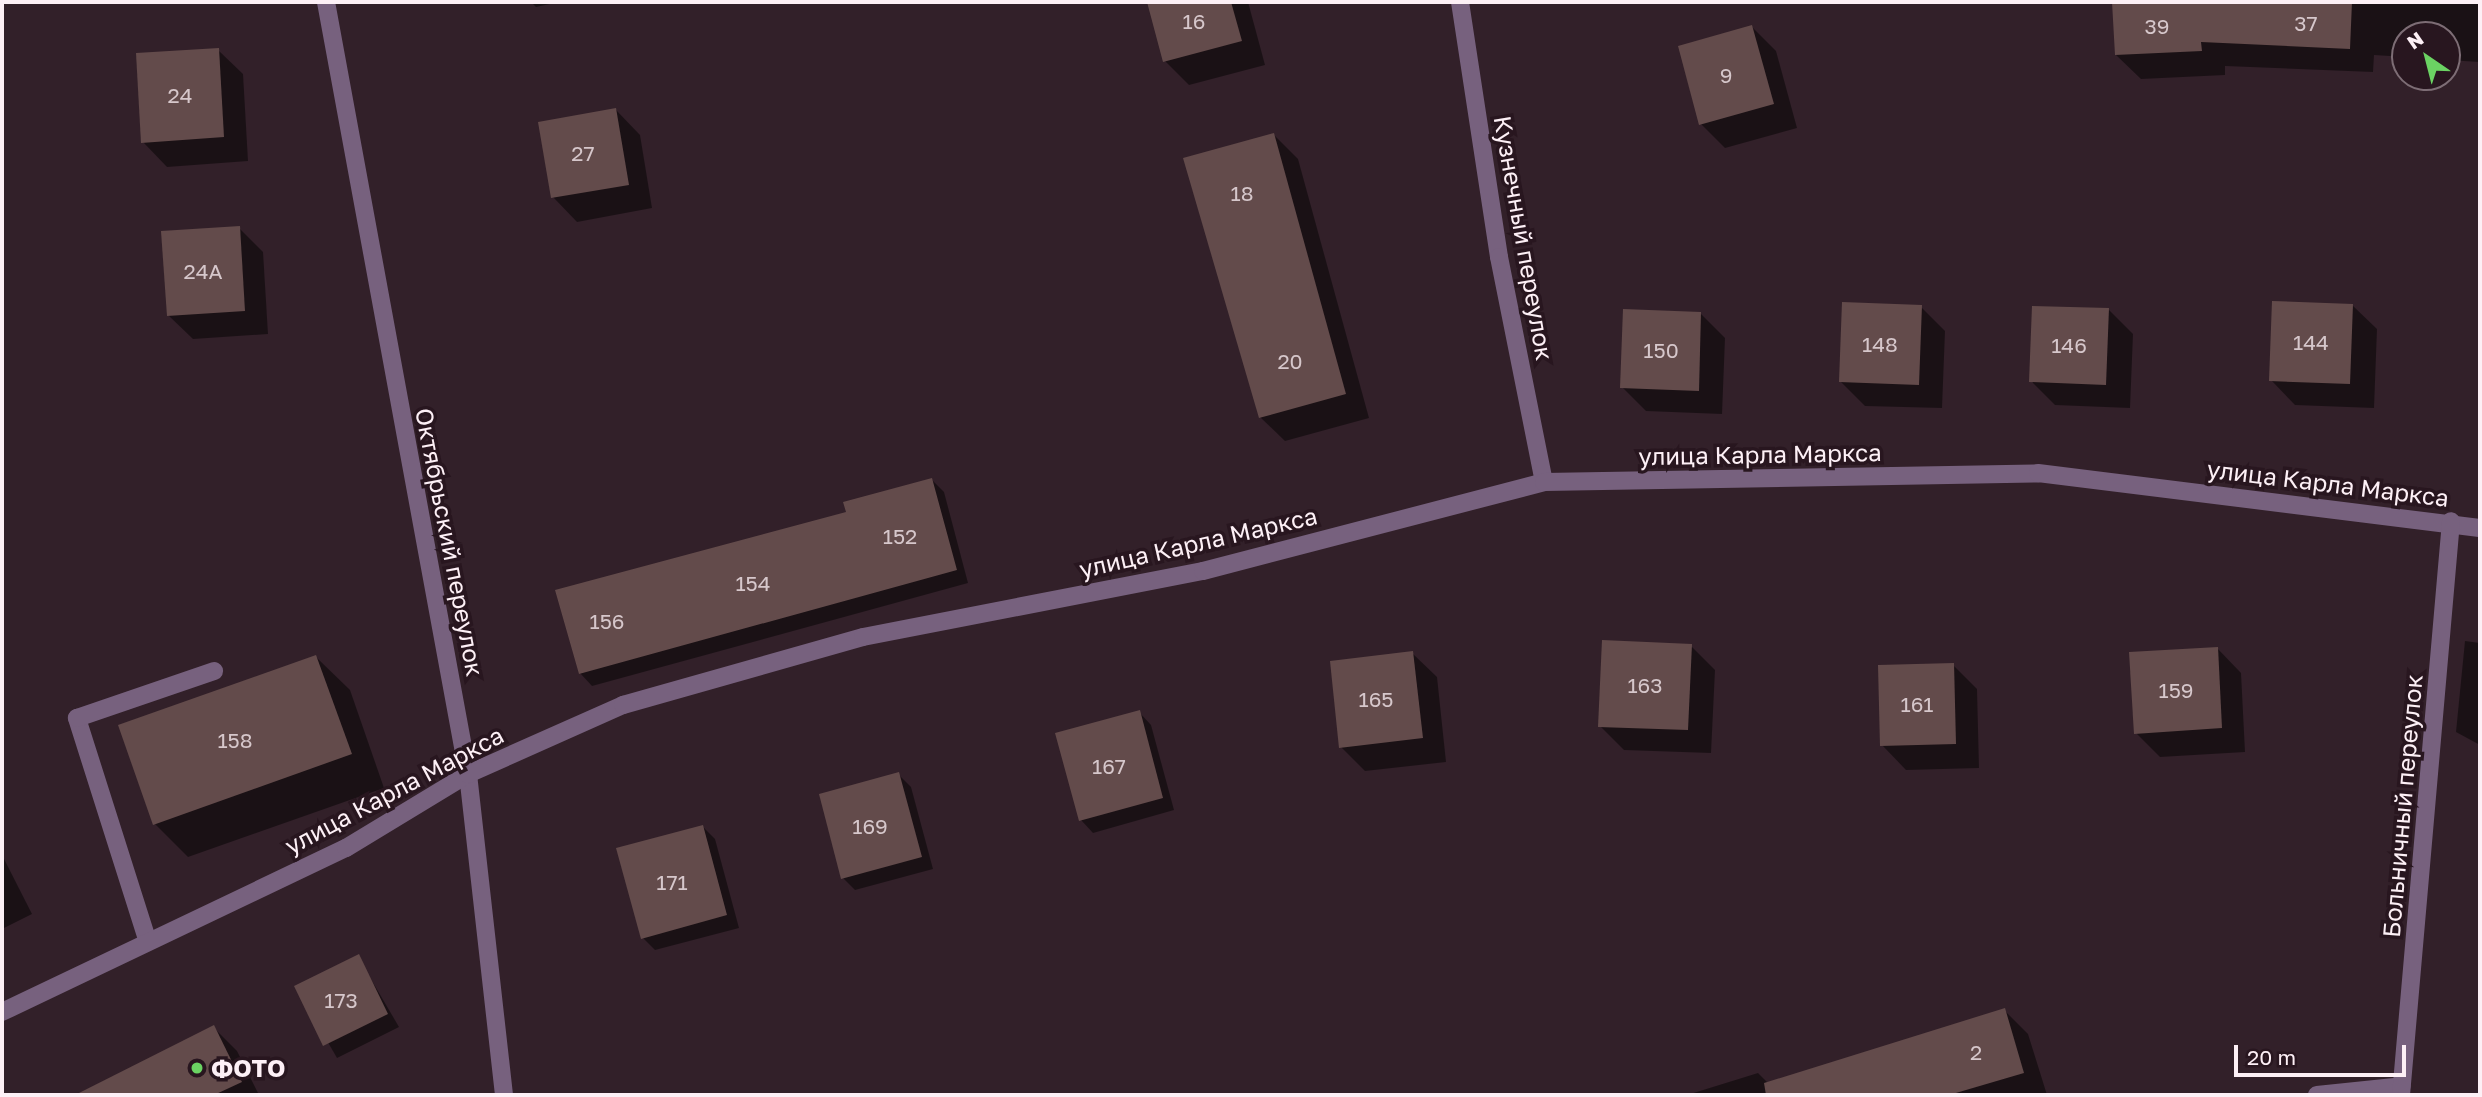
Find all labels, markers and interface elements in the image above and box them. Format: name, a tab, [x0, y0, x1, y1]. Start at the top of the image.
house number: 16	[1183, 8, 1205, 34]
house number: 37	[2294, 10, 2318, 36]
house number: 39	[2145, 13, 2169, 39]
north arrow	[2391, 21, 2461, 91]
text: N	[2402, 26, 2427, 54]
house number: 9	[1720, 62, 1732, 88]
house number: 24	[168, 82, 192, 108]
street label: Кузнечный переулок	[1488, 113, 1560, 363]
house number: 27	[571, 140, 595, 166]
house number: 18	[1231, 180, 1253, 206]
house number: 24А	[183, 258, 223, 284]
house number: 144	[2293, 329, 2329, 355]
house number: 148	[1862, 331, 1898, 357]
house number: 146	[2051, 332, 2087, 358]
house number: 150	[1643, 337, 1679, 363]
house number: 20	[1277, 348, 1303, 374]
street label: Октябрьский переулок	[410, 405, 490, 679]
street label: улица Карла Маркса	[1638, 437, 1882, 471]
street label: улица Карла Маркса	[2205, 454, 2451, 512]
street label: улица Карла Маркса	[1076, 501, 1320, 583]
house number: 152	[883, 523, 917, 549]
house number: 154	[735, 570, 771, 596]
house number: 156	[589, 608, 625, 634]
house number: 163	[1627, 672, 1663, 698]
street label: Больничный переулок	[2376, 673, 2428, 939]
house number: 159	[2158, 677, 2194, 703]
house number: 165	[1358, 686, 1394, 712]
house number: 161	[1900, 691, 1934, 717]
street label: улица Карла Маркса	[280, 720, 508, 860]
house number: 158	[217, 727, 253, 753]
house number: 167	[1092, 753, 1126, 779]
house number: 169	[852, 813, 888, 839]
house number: 171	[656, 869, 688, 895]
house number: 173	[324, 987, 358, 1013]
scale bar	[2237, 1030, 2408, 1074]
house number: 2	[1970, 1039, 1982, 1065]
text: 20 m	[2247, 1044, 2296, 1070]
place label: ФОТО	[211, 1054, 285, 1082]
marker: ФОТО	[189, 1060, 205, 1076]

